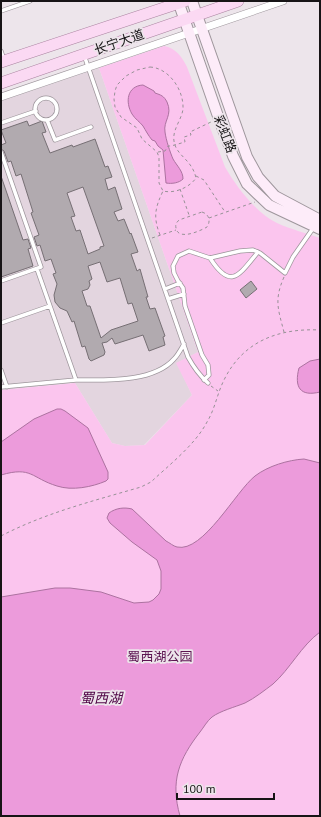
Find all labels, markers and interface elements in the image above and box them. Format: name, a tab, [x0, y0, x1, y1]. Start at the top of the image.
street label: 长宁大道	[92, 25, 146, 59]
street label: 彩虹路	[210, 113, 240, 155]
park label: 蜀西湖公园	[127, 648, 193, 665]
water label: 蜀西湖	[80, 689, 124, 707]
scale bar	[177, 775, 274, 801]
text: 100 m	[183, 781, 216, 796]

